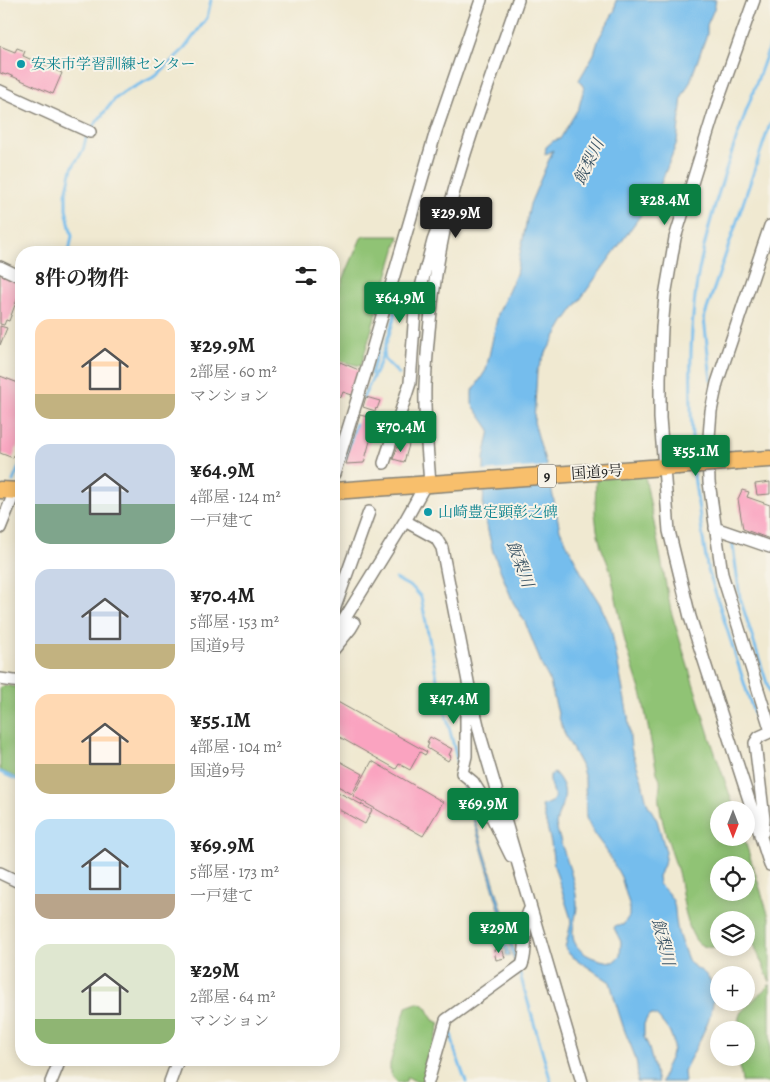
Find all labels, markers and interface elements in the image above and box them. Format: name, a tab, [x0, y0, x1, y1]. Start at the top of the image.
place label: 安来市学習訓練センター	[31, 54, 195, 74]
marker: 安来市学習訓練センター	[15, 58, 27, 70]
water label: 飯梨川	[569, 134, 610, 188]
pin: ¥28.4M	[624, 184, 706, 226]
text: ¥28.4M	[640, 189, 690, 211]
pin: ¥29.9M	[415, 196, 497, 239]
text: ¥29.9M	[431, 202, 481, 224]
icon: filters	[292, 262, 320, 290]
text: 8件の物件	[35, 264, 129, 292]
pin: ¥64.9M	[359, 282, 441, 324]
text: ¥64.9M	[375, 287, 425, 309]
text: ¥29.9M	[190, 331, 255, 359]
icon: home	[75, 339, 135, 399]
text: 2部屋 · 60 m²	[190, 361, 277, 383]
text: マンション	[190, 385, 269, 407]
pin: ¥70.4M	[360, 410, 442, 453]
text: ¥70.4M	[376, 416, 426, 438]
pin: ¥55.1M	[655, 434, 737, 477]
text: ¥55.1M	[673, 440, 719, 462]
text: ¥64.9M	[190, 456, 255, 484]
street label: 国道9号	[570, 460, 624, 484]
icon: home	[75, 464, 135, 524]
road number: 9	[538, 464, 556, 488]
text: 4部屋 · 124 m²	[190, 486, 281, 508]
place label: 山崎豊定顕彰之碑	[438, 502, 558, 522]
marker: 山崎豊定顕彰之碑	[422, 506, 434, 518]
text: 一戸建て	[190, 510, 254, 532]
water label: 飯梨川	[501, 538, 539, 592]
text: ¥70.4M	[190, 581, 255, 609]
icon: home	[75, 589, 135, 649]
text: 5部屋 · 153 m²	[190, 611, 279, 633]
text: 国道9号	[190, 635, 245, 657]
pin: ¥47.4M	[413, 682, 495, 725]
text: ¥47.4M	[430, 688, 478, 710]
text: ¥55.1M	[190, 706, 251, 734]
icon: home	[75, 714, 135, 774]
text: 4部屋 · 104 m²	[190, 736, 282, 758]
text: 国道9号	[190, 760, 245, 782]
pin: ¥69.9M	[442, 788, 524, 830]
text: ¥69.9M	[458, 793, 508, 815]
north arrow	[710, 801, 755, 846]
map controls	[710, 801, 755, 1066]
text: ¥69.9M	[190, 831, 255, 859]
icon: home	[75, 839, 135, 899]
button: locate	[710, 856, 755, 901]
text: 5部屋 · 173 m²	[190, 861, 279, 883]
text: 一戸建て	[190, 885, 254, 907]
button: layers	[710, 911, 755, 956]
pin: ¥29M	[469, 912, 529, 954]
water label: 飯梨川	[647, 916, 680, 970]
text: ¥29M	[480, 917, 518, 939]
text: ¥29M	[190, 956, 240, 984]
icon: home	[75, 964, 135, 1024]
button: +	[710, 966, 755, 1011]
text: 2部屋 · 64 m²	[190, 986, 276, 1008]
text: マンション	[190, 1010, 269, 1032]
button: −	[710, 1021, 755, 1066]

